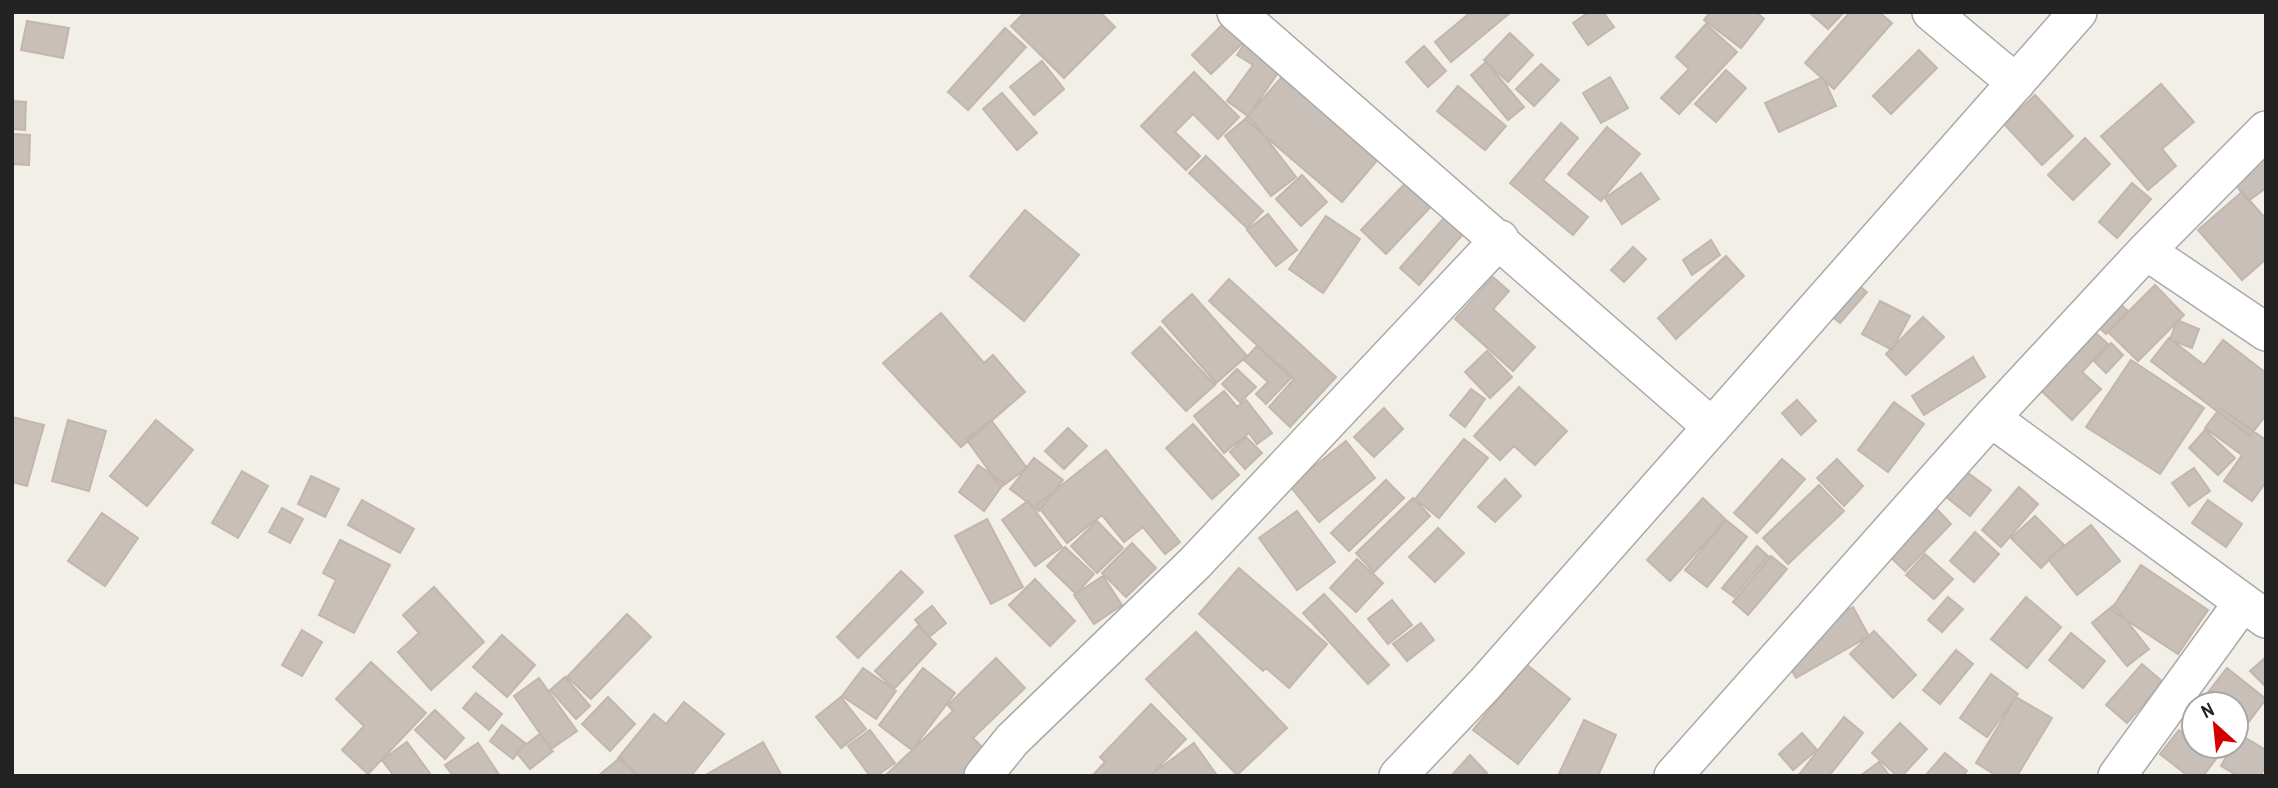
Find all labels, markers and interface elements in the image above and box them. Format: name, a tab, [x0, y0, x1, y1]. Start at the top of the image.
north arrow	[2180, 690, 2250, 760]
text: N	[2196, 696, 2218, 724]

